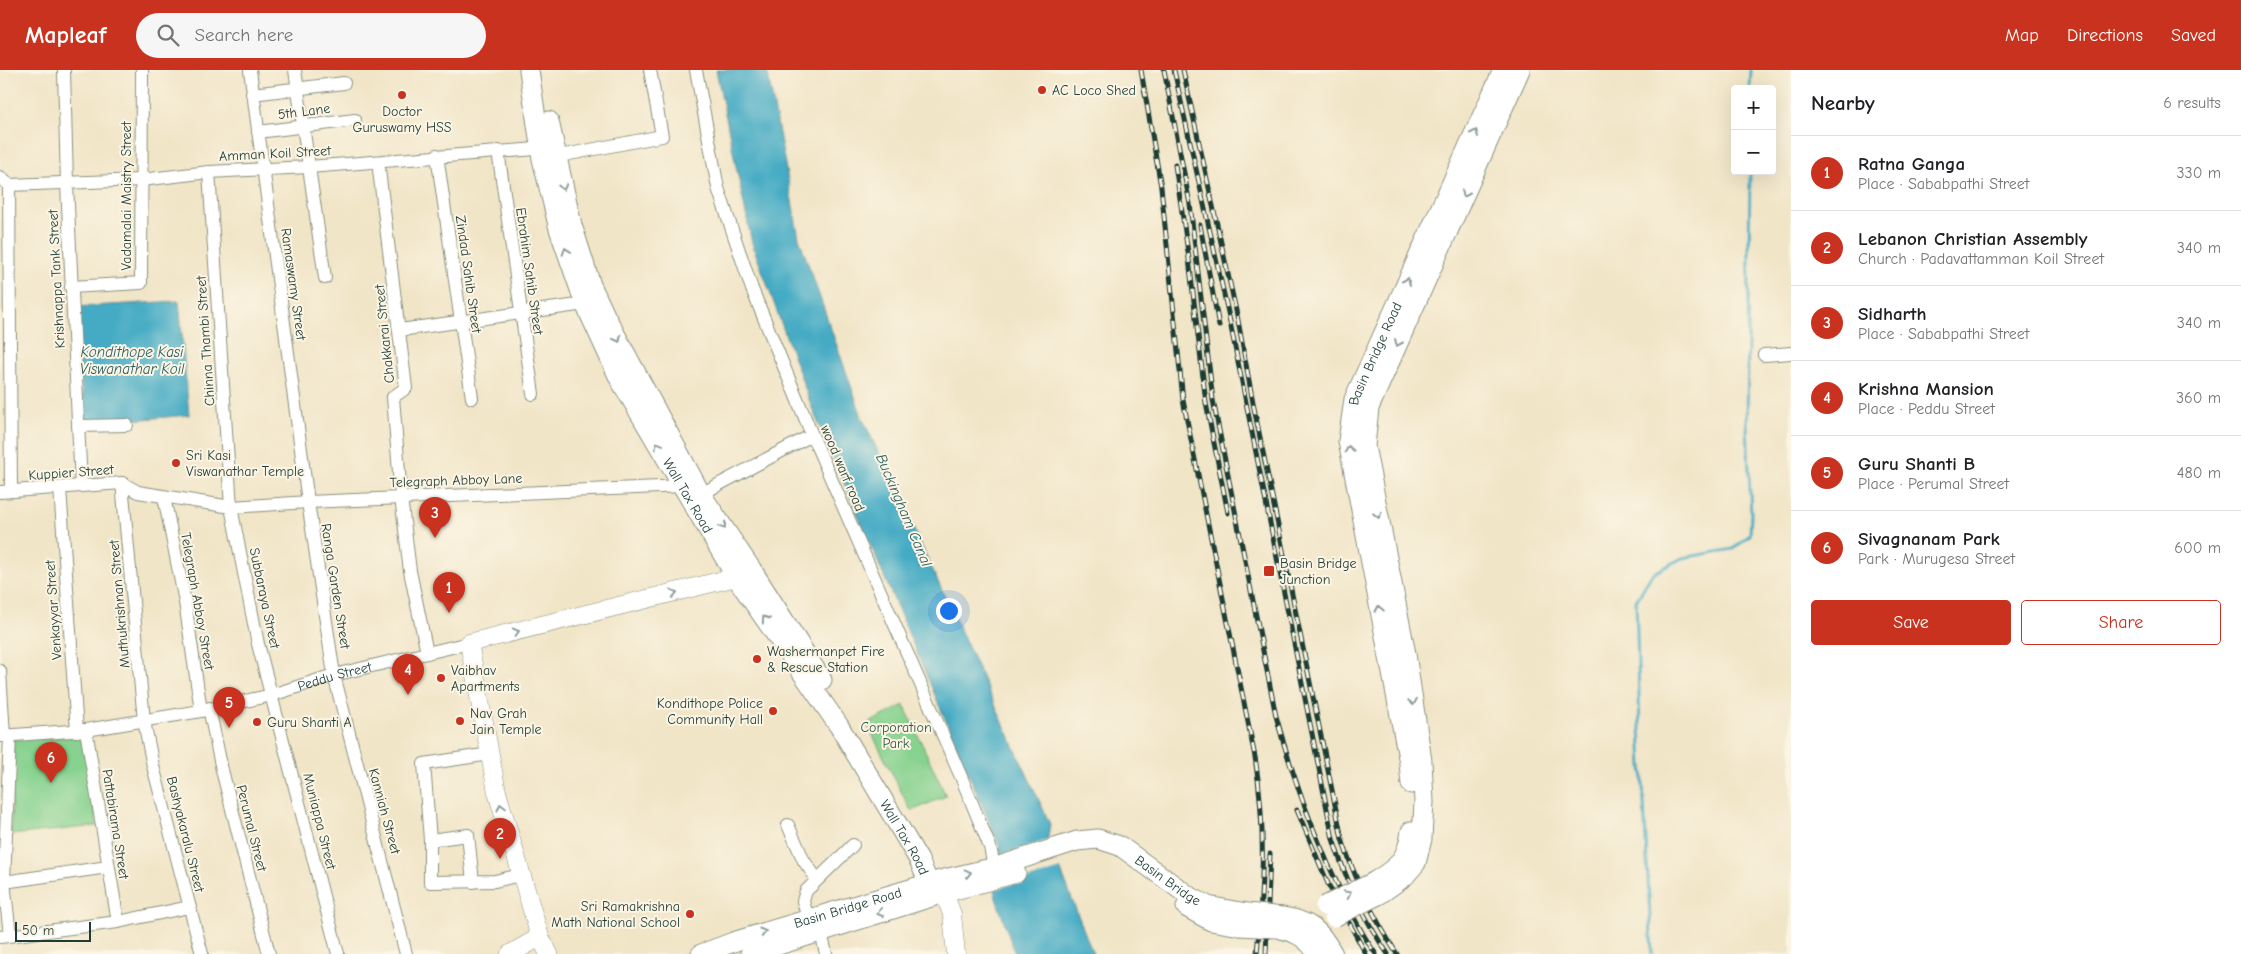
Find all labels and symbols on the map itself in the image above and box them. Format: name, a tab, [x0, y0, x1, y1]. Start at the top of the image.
place label: AC Loco Shed	[1052, 82, 1136, 99]
marker: AC Loco Shed	[1036, 84, 1048, 96]
marker: Doctor Guruswamy HSS	[396, 89, 408, 101]
street label: 5th Lane	[277, 100, 331, 123]
place label: Doctor Guruswamy HSS	[352, 103, 452, 136]
street label: Vadamalai Maistry Street	[118, 120, 135, 271]
one-way arrow	[1468, 129, 1479, 138]
street label: Amman Koil Street	[219, 142, 332, 165]
one-way arrow	[557, 182, 568, 191]
one-way arrow	[1460, 189, 1471, 198]
street label: Ebrahim Sahib Street	[512, 206, 547, 337]
street label: Krishnappa Tank Street	[44, 208, 69, 349]
street label: Zindad Sahib Street	[452, 214, 485, 335]
street label: Ramaswamy Street	[277, 227, 310, 342]
one-way arrow	[562, 247, 572, 256]
street label: Chinna Thambi Street	[192, 274, 219, 407]
one-way arrow	[1401, 277, 1412, 286]
street label: Chakkarai Street	[371, 283, 398, 384]
street label: Basin Bridge Road	[1345, 300, 1406, 406]
one-way arrow	[612, 334, 622, 343]
one-way arrow	[1394, 338, 1405, 347]
water label: Kondithope Kasi Viswanathar Koil	[80, 343, 185, 378]
street label: wood warf road	[817, 423, 868, 514]
one-way arrow	[655, 441, 665, 450]
one-way arrow	[1345, 445, 1355, 453]
place label: Sri Kasi Viswanathar Temple	[186, 447, 304, 480]
water label: Buckingham Canal	[872, 451, 936, 570]
street label: Wall Tax Road	[659, 455, 716, 536]
marker: Sri Kasi Viswanathar Temple	[170, 457, 182, 469]
street label: Kuppier Street	[28, 461, 115, 484]
street label: Telegraph Abboy Lane	[389, 470, 523, 491]
pin: 3	[419, 497, 451, 538]
one-way arrow	[1373, 510, 1383, 519]
one-way arrow	[717, 520, 726, 530]
street label: Ranga Garden Street	[317, 522, 354, 651]
street label: Telegraph Abboy Street	[177, 531, 218, 672]
street label: Muthukrishnan Street	[105, 538, 134, 669]
street label: Subbaraya Street	[246, 546, 284, 651]
place label: Basin Bridge Junction	[1280, 555, 1357, 588]
street label: Venkayyar Street	[41, 559, 65, 660]
marker: Basin Bridge Junction	[1262, 564, 1276, 578]
pin: 1	[433, 572, 465, 613]
one-way arrow	[670, 588, 679, 599]
your location	[936, 598, 962, 624]
one-way arrow	[1374, 604, 1384, 613]
one-way arrow	[762, 616, 771, 625]
one-way arrow	[512, 627, 521, 638]
place label: Washermanpet Fire & Rescue Station	[767, 643, 885, 676]
marker: Washermanpet Fire & Rescue Station	[751, 653, 763, 665]
pin: 4	[392, 654, 424, 695]
street label: Peddu Street	[296, 658, 374, 695]
place label: Vaibhav Apartments	[451, 662, 520, 695]
marker: Vaibhav Apartments	[435, 672, 447, 684]
pin: 5	[213, 687, 245, 728]
place label: Kondithope Police Community Hall	[657, 695, 763, 728]
one-way arrow	[1407, 699, 1418, 707]
place label: Nav Grah Jain Temple	[470, 705, 542, 738]
marker: Kondithope Police Community Hall	[767, 705, 779, 717]
place label: Guru Shanti A	[267, 714, 352, 731]
marker: Nav Grah Jain Temple	[454, 715, 466, 727]
marker: Guru Shanti A	[251, 716, 263, 728]
park label: Corporation Park	[860, 719, 932, 752]
pin: 6	[35, 742, 67, 783]
street label: Kanniah Street	[365, 766, 404, 857]
street label: Pattabirama Street	[98, 768, 133, 881]
street label: Muniappa Street	[299, 771, 340, 872]
street label: Bashyakaralu Street	[163, 774, 208, 895]
street label: Perumal Street	[233, 783, 271, 874]
street label: Wall Tax Road	[876, 797, 932, 877]
one-way arrow	[496, 803, 506, 811]
pin: 2	[484, 818, 516, 859]
street label: Basin Bridge	[1131, 852, 1203, 910]
one-way arrow	[963, 868, 972, 879]
street label: Basin Bridge Road	[792, 884, 904, 932]
one-way arrow	[1343, 890, 1352, 901]
place label: Sri Ramakrishna Math National School	[551, 898, 680, 931]
marker: Sri Ramakrishna Math National School	[684, 908, 696, 920]
one-way arrow	[876, 908, 885, 918]
scale bar	[15, 919, 91, 942]
one-way arrow	[759, 928, 767, 938]

